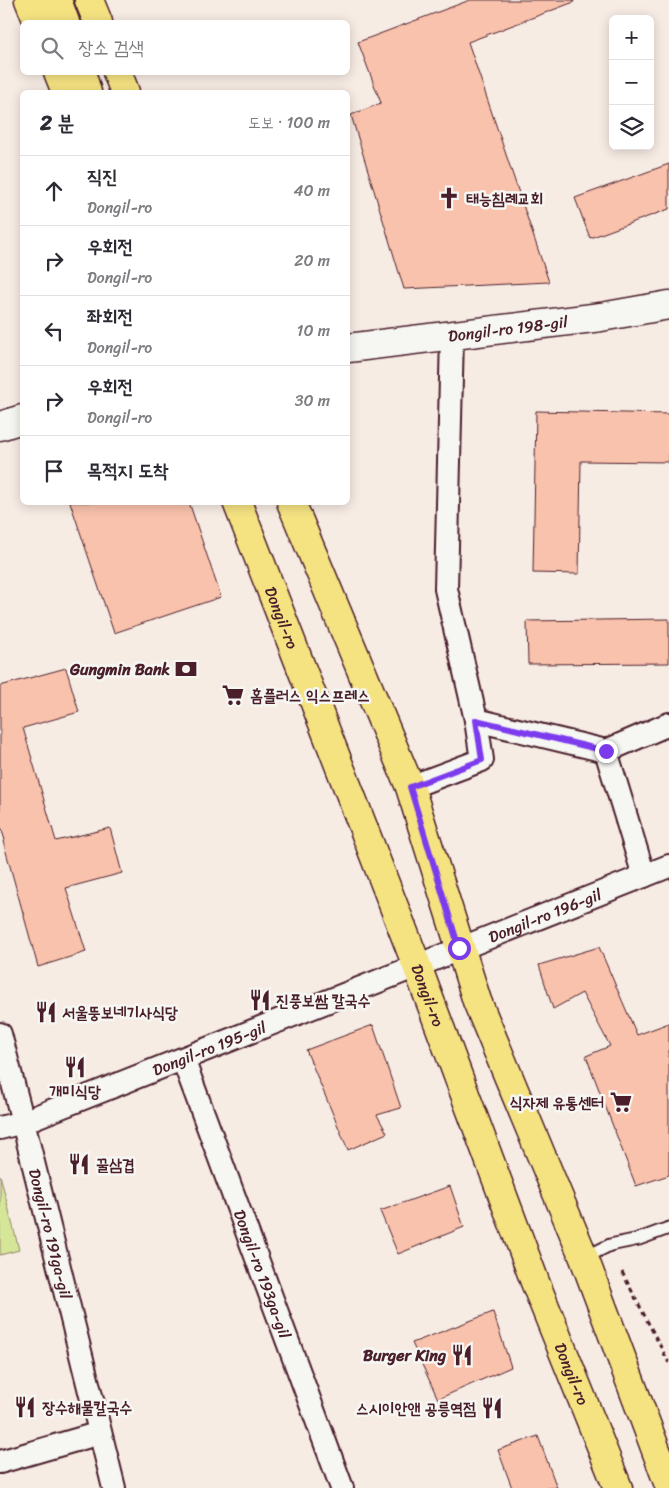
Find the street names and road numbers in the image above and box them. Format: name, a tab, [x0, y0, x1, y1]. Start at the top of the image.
street label: Dongil-ro 198-gil	[446, 307, 570, 351]
street label: Dongil-ro	[256, 582, 307, 654]
street label: Dongil-ro 196-gil	[484, 880, 606, 951]
street label: Dongil-ro	[402, 960, 453, 1031]
street label: Dongil-ro 195-gil	[148, 1013, 271, 1084]
street label: Dongil-ro 191ga-gil	[20, 1165, 81, 1303]
street label: Dongil-ro 193ga-gil	[225, 1205, 299, 1343]
street label: Dongil-ro	[546, 1338, 597, 1410]

